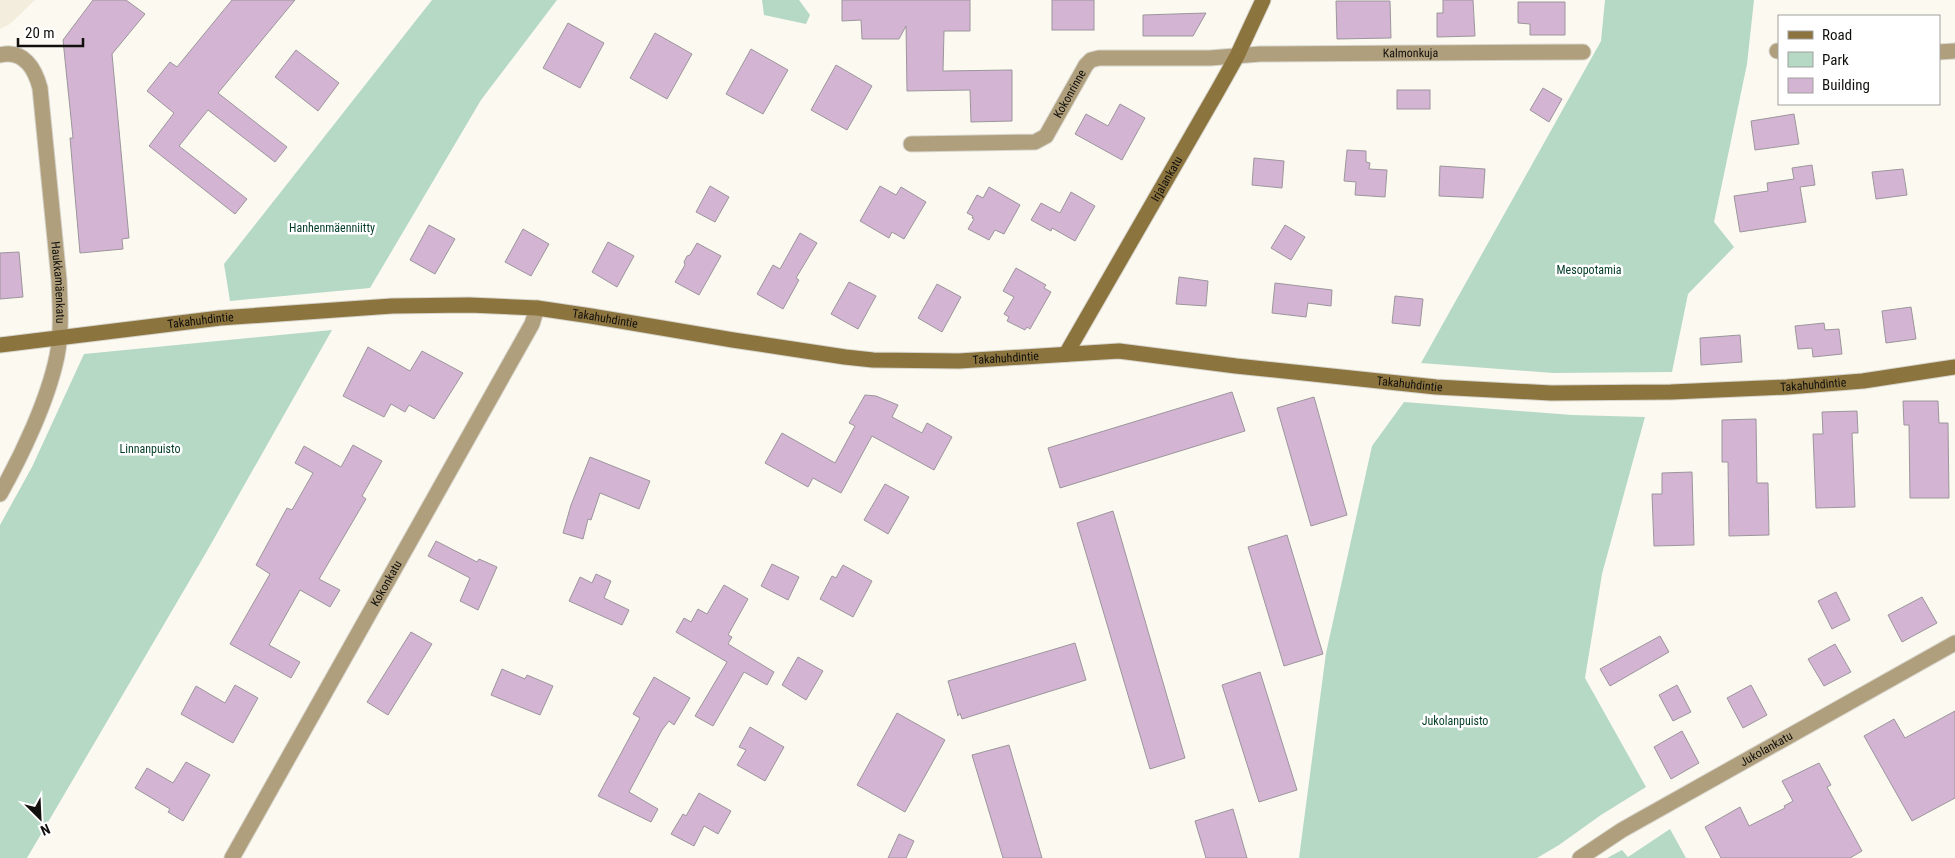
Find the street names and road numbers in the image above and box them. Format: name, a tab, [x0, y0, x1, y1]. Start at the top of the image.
street label: Kalmonkuja	[1383, 46, 1439, 60]
street label: Kokonrinne	[1051, 67, 1089, 120]
street label: Irjalankatu	[1148, 154, 1185, 204]
street label: Haukkamäenkatu	[48, 241, 67, 324]
street label: Takahuhdintie	[571, 306, 639, 331]
street label: Takahuhdintie	[167, 310, 234, 331]
street label: Takahuhdintie	[972, 349, 1040, 367]
street label: Takahuhdintie	[1376, 374, 1443, 394]
street label: Takahuhdintie	[1780, 375, 1847, 394]
street label: Kokonkatu	[368, 558, 405, 609]
street label: Jukolankatu	[1738, 729, 1795, 769]

